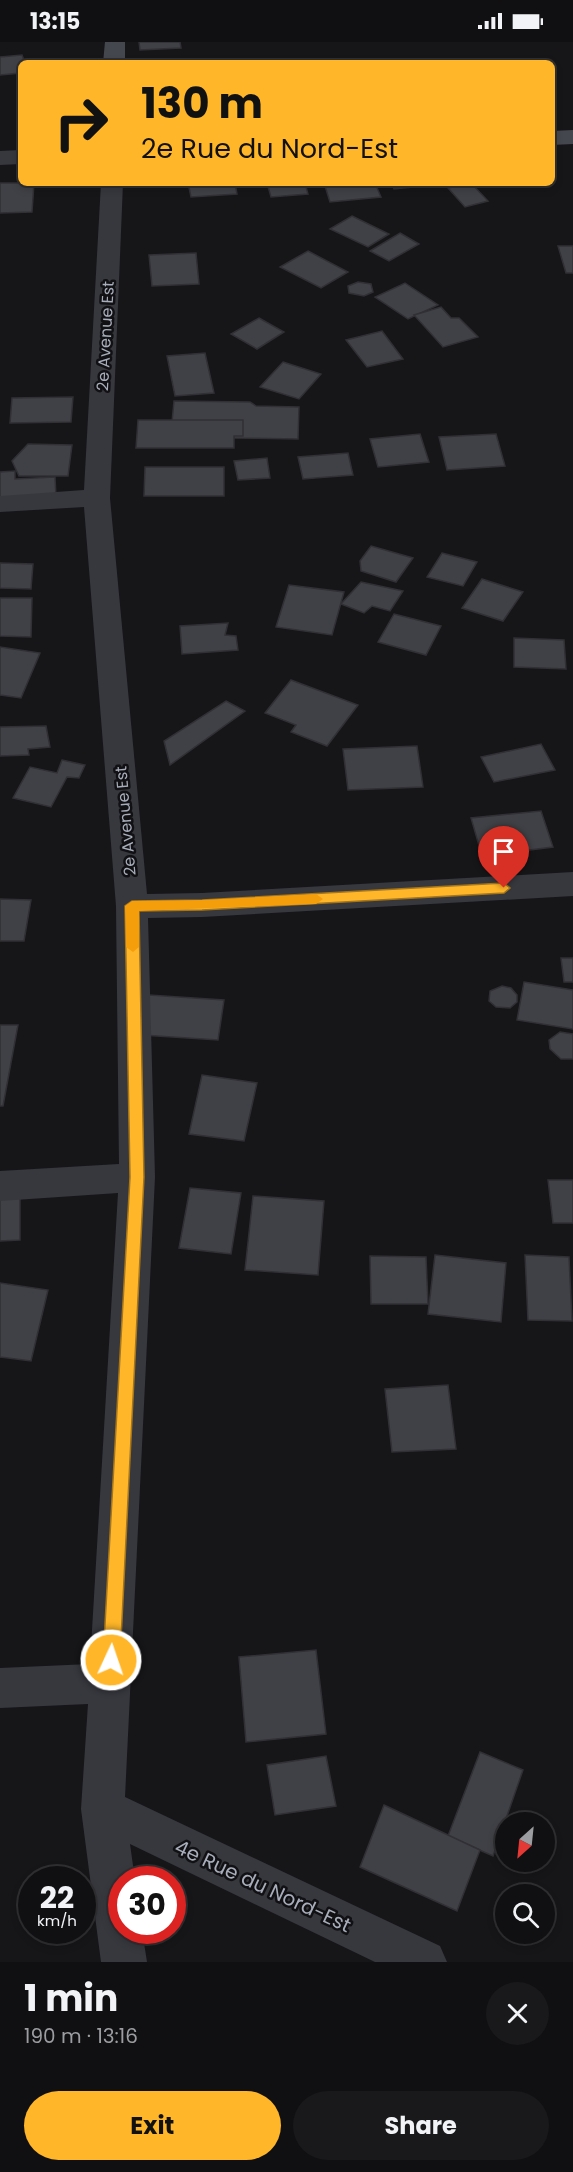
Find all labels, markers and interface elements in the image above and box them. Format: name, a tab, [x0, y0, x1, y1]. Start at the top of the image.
text: 13:15	[30, 6, 80, 37]
text: 130 m	[141, 74, 263, 133]
icon: right	[42, 84, 120, 162]
text: 2e Rue du Nord-Est	[141, 130, 398, 167]
street label: 2e Avenue Est	[91, 280, 120, 392]
street label: 2e Avenue Est	[109, 765, 142, 877]
pin	[478, 826, 529, 888]
icon: arrive	[487, 835, 520, 868]
position arrow	[79, 1628, 143, 1692]
north arrow	[495, 1812, 555, 1872]
map controls	[495, 1812, 555, 1944]
street label: 4e Rue du Nord-Est	[170, 1833, 356, 1939]
speed limit sign: 30	[108, 1866, 186, 1944]
text: 22	[40, 1876, 74, 1919]
button: search	[495, 1884, 555, 1944]
text: km/h	[37, 1910, 77, 1931]
text: 1 min	[24, 1973, 118, 2024]
button: close	[486, 1982, 549, 2045]
text: 190 m · 13:16	[24, 2022, 138, 2050]
button: Exit	[24, 2091, 281, 2160]
button: Share	[293, 2091, 549, 2160]

